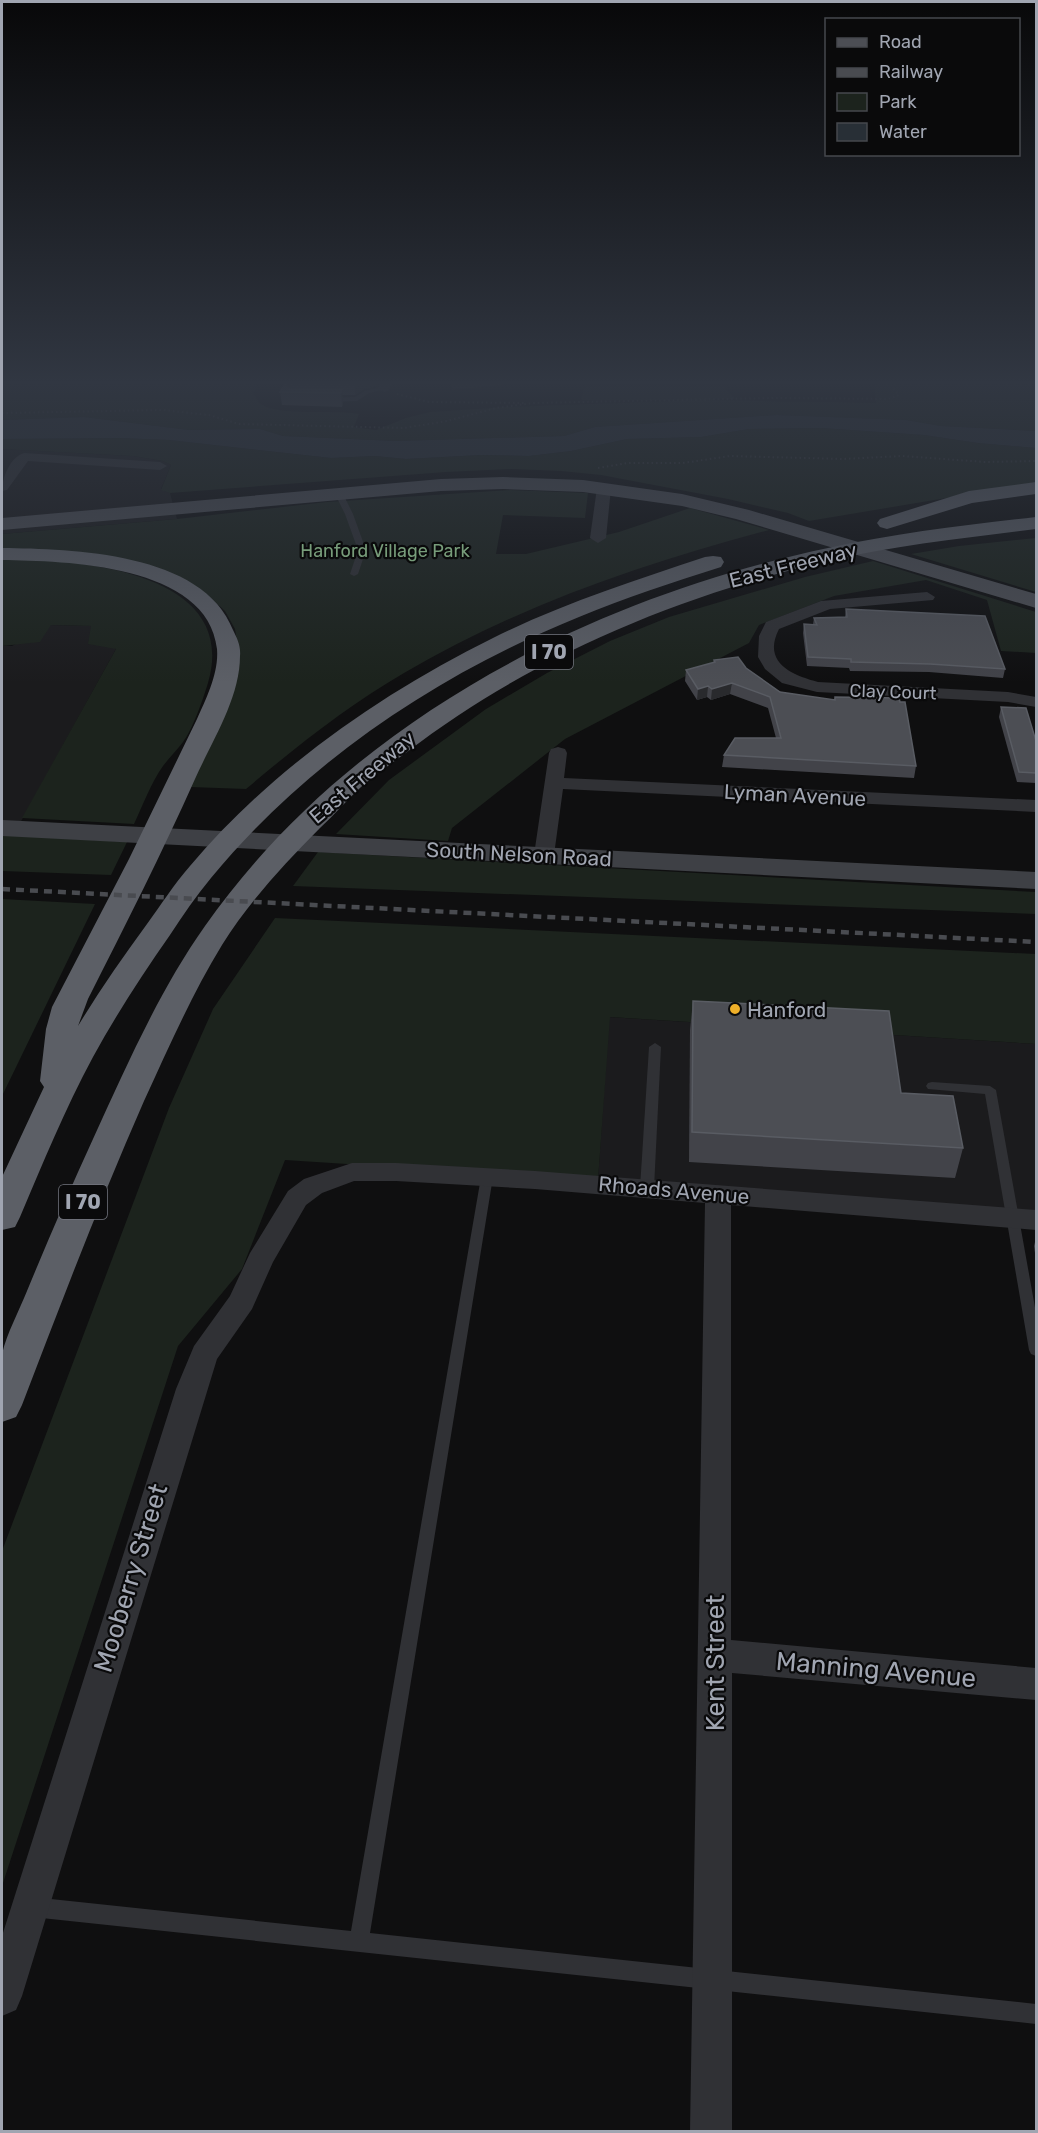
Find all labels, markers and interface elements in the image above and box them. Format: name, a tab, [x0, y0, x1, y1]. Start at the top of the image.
legend	[825, 18, 1020, 156]
text: Road	[879, 31, 922, 53]
text: Railway	[879, 61, 943, 83]
text: Park	[879, 91, 917, 113]
text: Water	[879, 121, 927, 143]
street label: East Freeway	[727, 537, 860, 593]
park label: Hanford Village Park	[300, 540, 470, 562]
road number: I 70	[525, 635, 573, 669]
street label: Clay Court	[849, 679, 937, 705]
street label: East Freeway	[304, 725, 420, 829]
street label: Lyman Avenue	[723, 779, 867, 811]
street label: South Nelson Road	[426, 837, 612, 871]
place label: Hanford	[747, 997, 826, 1022]
marker: Hanford	[728, 1002, 742, 1016]
street label: Rhoads Avenue	[597, 1171, 751, 1209]
road number: I 70	[59, 1185, 107, 1219]
street label: Mooberry Street	[88, 1480, 174, 1676]
street label: Kent Street	[700, 1595, 731, 1731]
street label: Manning Avenue	[775, 1646, 977, 1694]

